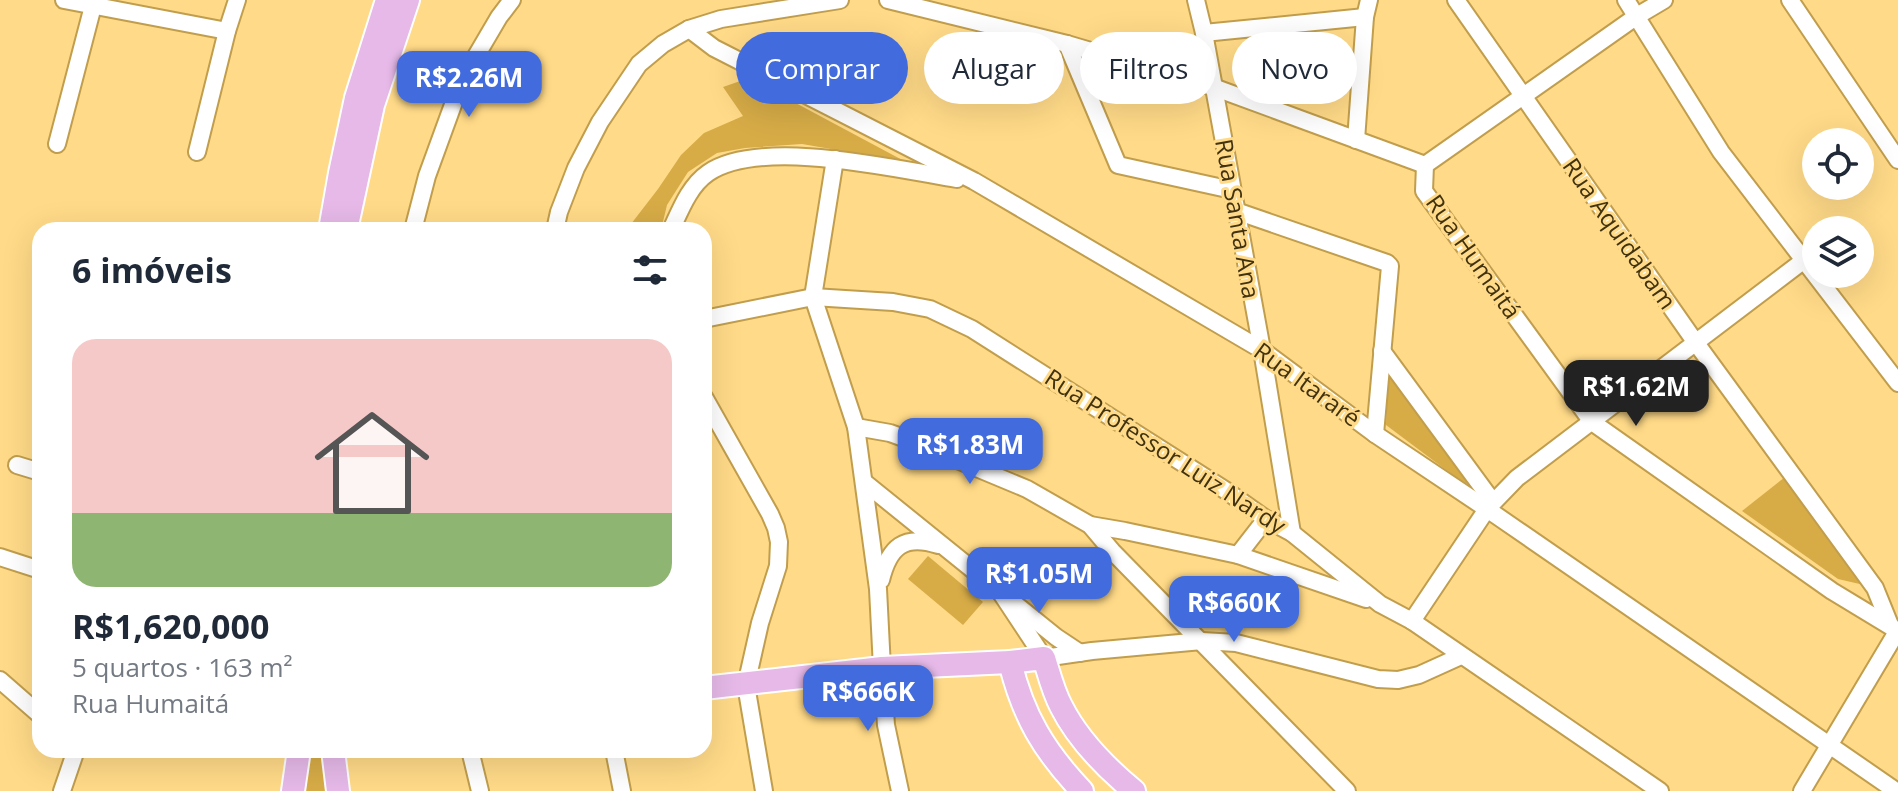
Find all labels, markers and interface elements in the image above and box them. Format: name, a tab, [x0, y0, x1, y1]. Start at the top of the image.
chip: Comprar	[736, 32, 908, 104]
chip: Alugar	[924, 32, 1064, 104]
chip: Filtros	[1080, 32, 1216, 104]
chip: Novo	[1232, 32, 1357, 104]
pin: R$2.26M	[395, 51, 543, 119]
text: R$2.26M	[415, 59, 523, 95]
map controls	[1802, 128, 1874, 288]
button: locate	[1802, 128, 1874, 200]
street label: Rua Santa Ana	[1208, 136, 1269, 301]
street label: Rua Aquidabam	[1556, 151, 1685, 316]
street label: Rua Humaitá	[1419, 187, 1529, 325]
button: layers	[1802, 216, 1874, 288]
text: 6 imóveis	[72, 247, 232, 293]
icon: filters	[628, 248, 672, 292]
street label: Rua Itararé	[1248, 334, 1368, 434]
street label: Rua Professor Luiz Nardy	[1039, 360, 1294, 542]
pin: R$1.62M	[1562, 360, 1710, 428]
text: R$1.62M	[1582, 368, 1690, 404]
icon: home	[300, 391, 444, 535]
pin: R$1.83M	[896, 418, 1044, 486]
text: R$1.83M	[916, 426, 1024, 462]
pin: R$1.05M	[965, 547, 1113, 615]
text: R$1.05M	[985, 555, 1093, 591]
pin: R$660K	[1169, 576, 1299, 644]
text: R$660K	[1187, 584, 1281, 620]
text: R$1,620,000	[72, 603, 269, 649]
text: 5 quartos · 163 m²	[72, 649, 293, 685]
pin: R$666K	[803, 665, 933, 733]
text: R$666K	[821, 673, 915, 709]
text: Rua Humaitá	[72, 685, 229, 721]

